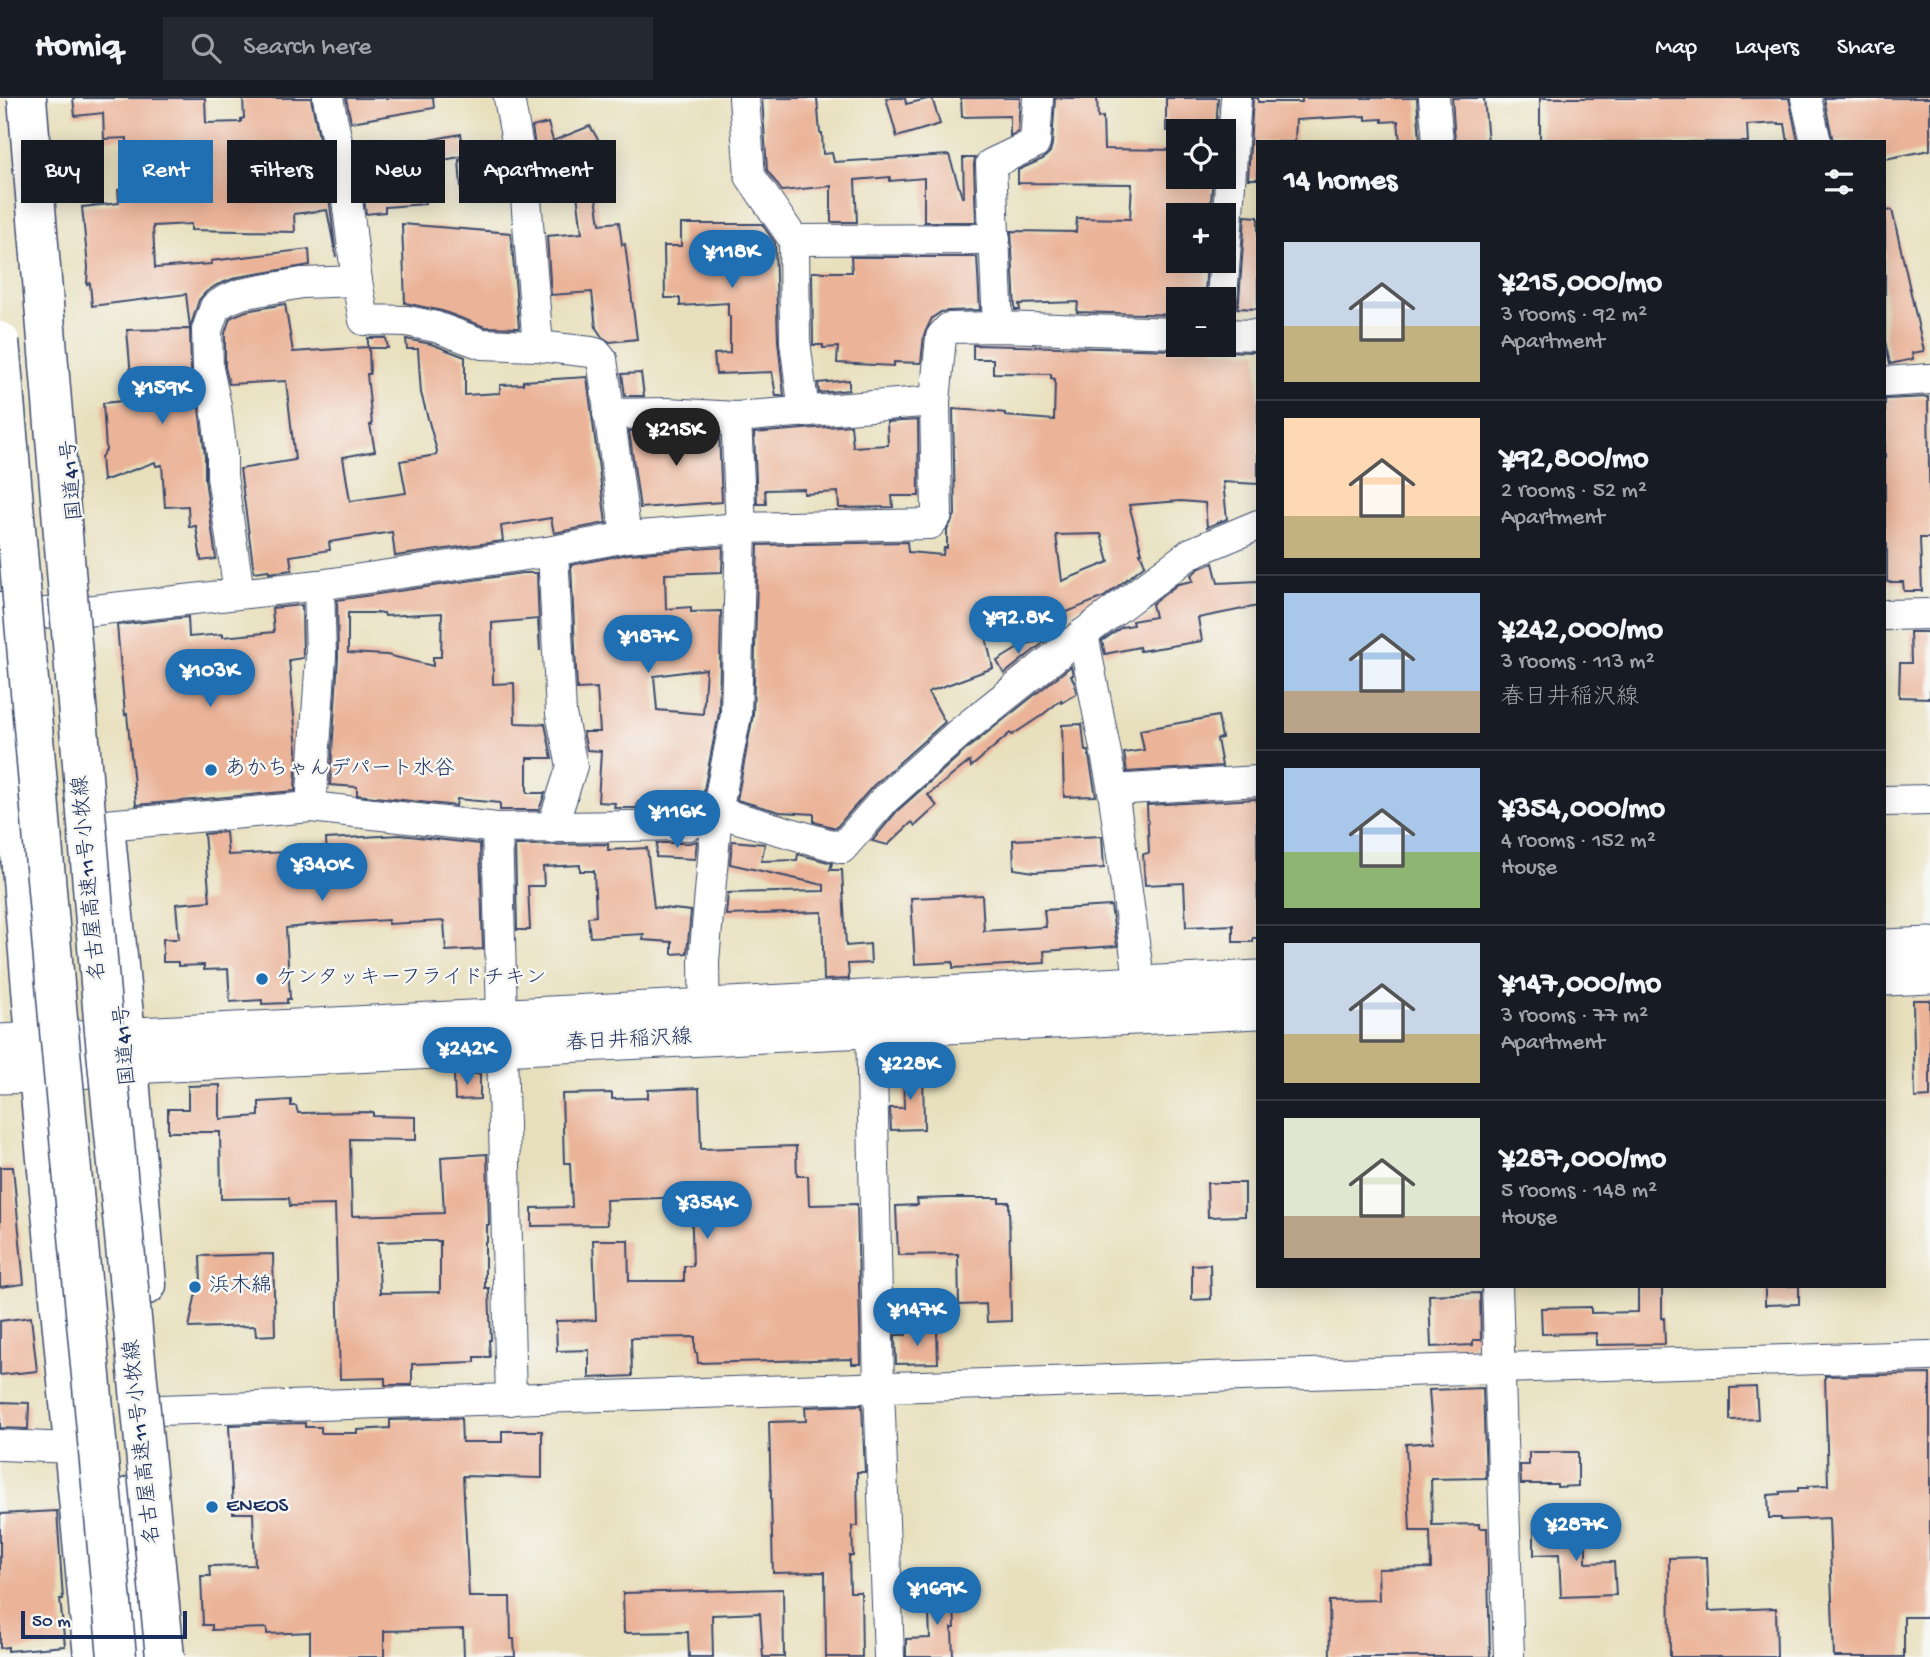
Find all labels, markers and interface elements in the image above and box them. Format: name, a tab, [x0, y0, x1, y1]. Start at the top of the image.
search box	[163, 17, 653, 80]
text: Homiq	[35, 29, 121, 67]
icon: search	[187, 29, 225, 67]
text: Search here	[243, 33, 371, 64]
text: Map	[1655, 34, 1697, 63]
text: Layers	[1735, 34, 1799, 63]
text: Share	[1837, 34, 1895, 63]
map controls	[1166, 119, 1236, 357]
button: locate	[1166, 119, 1236, 189]
chip: Buy	[21, 140, 104, 203]
chip: Rent	[118, 140, 213, 203]
chip: Filters	[227, 140, 337, 203]
chip: New	[351, 140, 445, 203]
chip: Apartment	[459, 140, 616, 203]
icon: filters	[1820, 163, 1858, 201]
text: 14 homes	[1284, 165, 1397, 200]
button: +	[1166, 203, 1236, 273]
pin: ¥118K	[683, 230, 781, 290]
text: ¥118K	[705, 239, 759, 266]
text: ¥215,000/mo	[1501, 267, 1662, 302]
icon: home	[1340, 270, 1424, 354]
button: −	[1166, 287, 1236, 357]
text: 3 rooms · 92 m²	[1501, 302, 1647, 329]
text: Apartment	[1501, 329, 1605, 356]
pin: ¥159K	[113, 366, 211, 426]
text: ¥159K	[134, 375, 190, 402]
pin: ¥215K	[627, 408, 725, 468]
text: ¥215K	[648, 417, 704, 444]
street label: 国道41号	[57, 438, 90, 522]
text: ¥92,800/mo	[1501, 443, 1649, 478]
icon: home	[1340, 446, 1424, 530]
text: 2 rooms · 52 m²	[1501, 478, 1647, 505]
text: Apartment	[1501, 505, 1605, 532]
pin: ¥92.8K	[961, 596, 1075, 656]
text: ¥92.8K	[985, 605, 1051, 632]
text: ¥242,000/mo	[1501, 614, 1663, 649]
pin: ¥187K	[599, 616, 697, 675]
icon: home	[1340, 621, 1424, 705]
text: ¥187K	[619, 624, 677, 651]
text: 3 rooms · 113 m²	[1501, 649, 1655, 676]
pin: ¥103K	[161, 650, 259, 709]
text: ¥103K	[181, 658, 239, 685]
text: 春日井稲沢線	[1501, 685, 1639, 712]
place label: あかちゃんデパート水谷	[225, 757, 455, 783]
marker: あかちゃんデパート水谷	[203, 762, 219, 778]
street label: 名古屋高速11号小牧線	[68, 774, 112, 982]
pin: ¥116K	[628, 790, 726, 850]
text: ¥354,000/mo	[1501, 793, 1665, 828]
icon: home	[1340, 796, 1424, 880]
text: ¥116K	[650, 799, 704, 826]
text: 4 rooms · 152 m²	[1501, 828, 1656, 855]
pin: ¥340K	[273, 844, 371, 903]
text: ¥340K	[292, 852, 352, 879]
text: House	[1501, 855, 1557, 882]
place label: ケンタッキーフライドチキン	[276, 967, 546, 992]
text: ¥147,000/mo	[1501, 968, 1661, 1003]
marker: ケンタッキーフライドチキン	[254, 971, 270, 987]
icon: home	[1340, 971, 1424, 1055]
street label: 国道41号	[110, 1003, 143, 1087]
text: 3 rooms · 77 m²	[1501, 1003, 1648, 1030]
street label: 春日井稲沢線	[565, 1024, 693, 1058]
pin: ¥242K	[418, 1028, 516, 1087]
text: Apartment	[1501, 1030, 1605, 1057]
text: ¥242K	[439, 1036, 495, 1063]
pin: ¥228K	[861, 1042, 959, 1102]
text: ¥228K	[881, 1051, 939, 1078]
text: ¥287,000/mo	[1501, 1143, 1666, 1178]
icon: home	[1340, 1146, 1424, 1230]
text: 5 rooms · 148 m²	[1501, 1178, 1657, 1205]
pin: ¥354K	[658, 1182, 756, 1241]
text: ¥354K	[678, 1190, 736, 1217]
text: House	[1501, 1205, 1557, 1232]
place label: 浜木綿	[209, 1274, 272, 1300]
marker: 浜木綿	[187, 1279, 203, 1295]
pin: ¥147K	[868, 1288, 966, 1348]
text: ¥147K	[889, 1297, 945, 1324]
street label: 名古屋高速11号小牧線	[119, 1338, 167, 1546]
place label: ENEOS	[226, 1495, 289, 1520]
marker: ENEOS	[204, 1499, 220, 1515]
pin: ¥287K	[1527, 1504, 1625, 1563]
text: ¥287K	[1546, 1512, 1606, 1539]
pin: ¥169K	[888, 1568, 986, 1627]
text: ¥169K	[909, 1576, 965, 1603]
scale bar	[21, 1608, 187, 1640]
text: 50 m	[32, 1611, 71, 1634]

